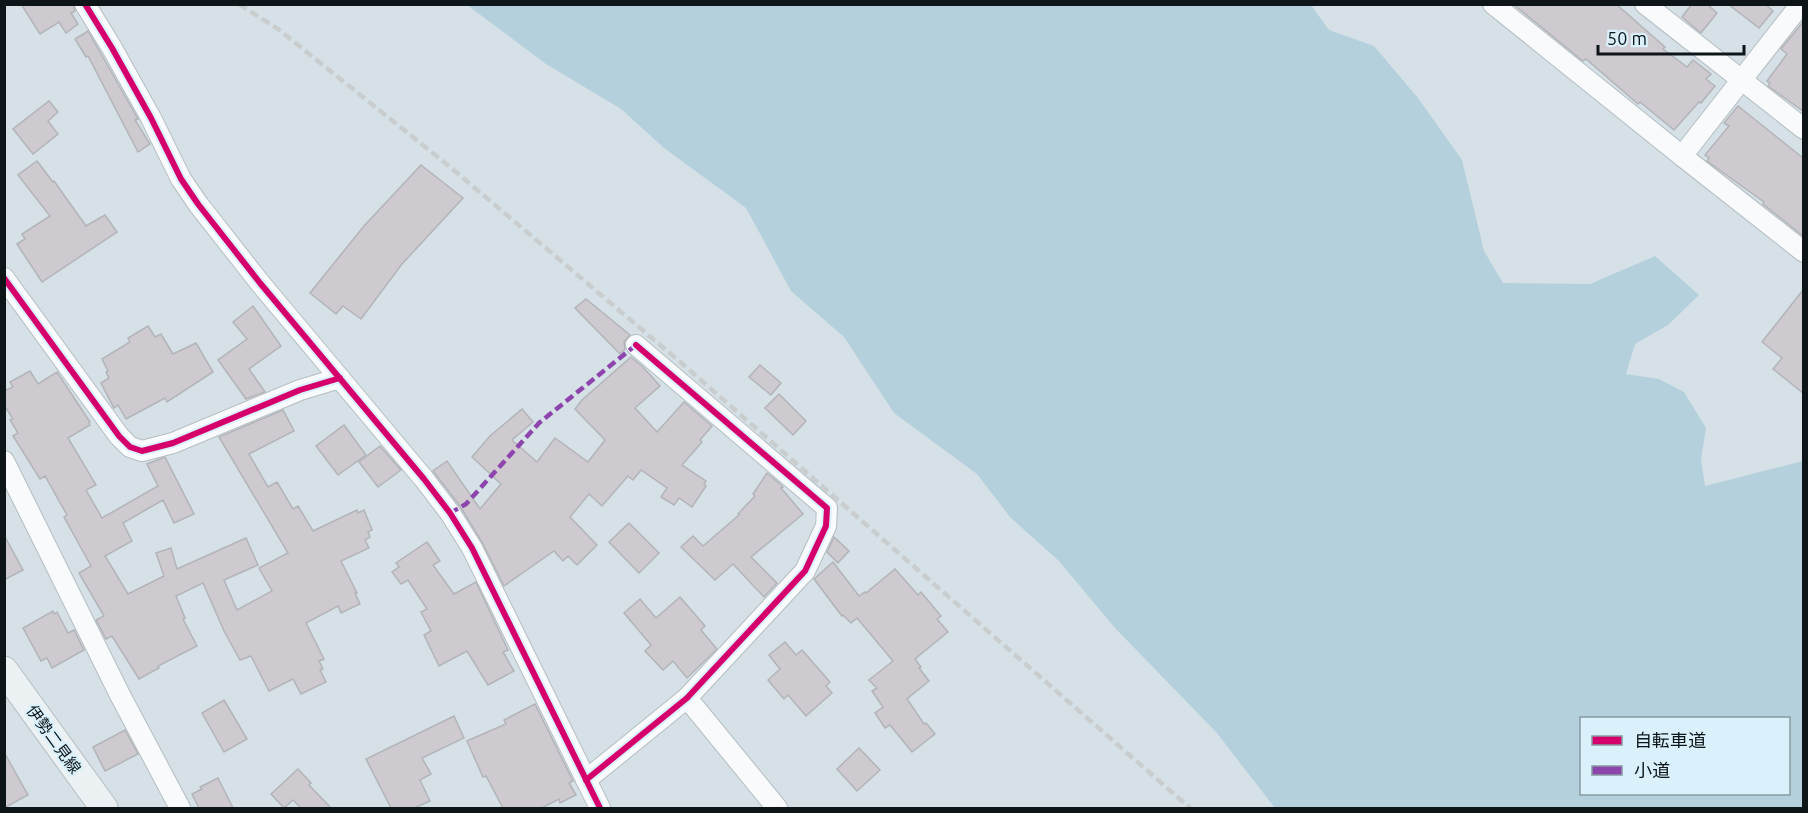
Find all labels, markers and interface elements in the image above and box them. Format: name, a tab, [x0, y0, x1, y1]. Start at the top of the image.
scale bar	[1598, 18, 1744, 56]
text: 50 m	[1607, 28, 1647, 48]
street label: 伊勢二見線	[23, 701, 85, 777]
legend	[1580, 717, 1790, 795]
text: 自転車道	[1634, 730, 1706, 750]
text: 小道	[1634, 760, 1670, 780]

